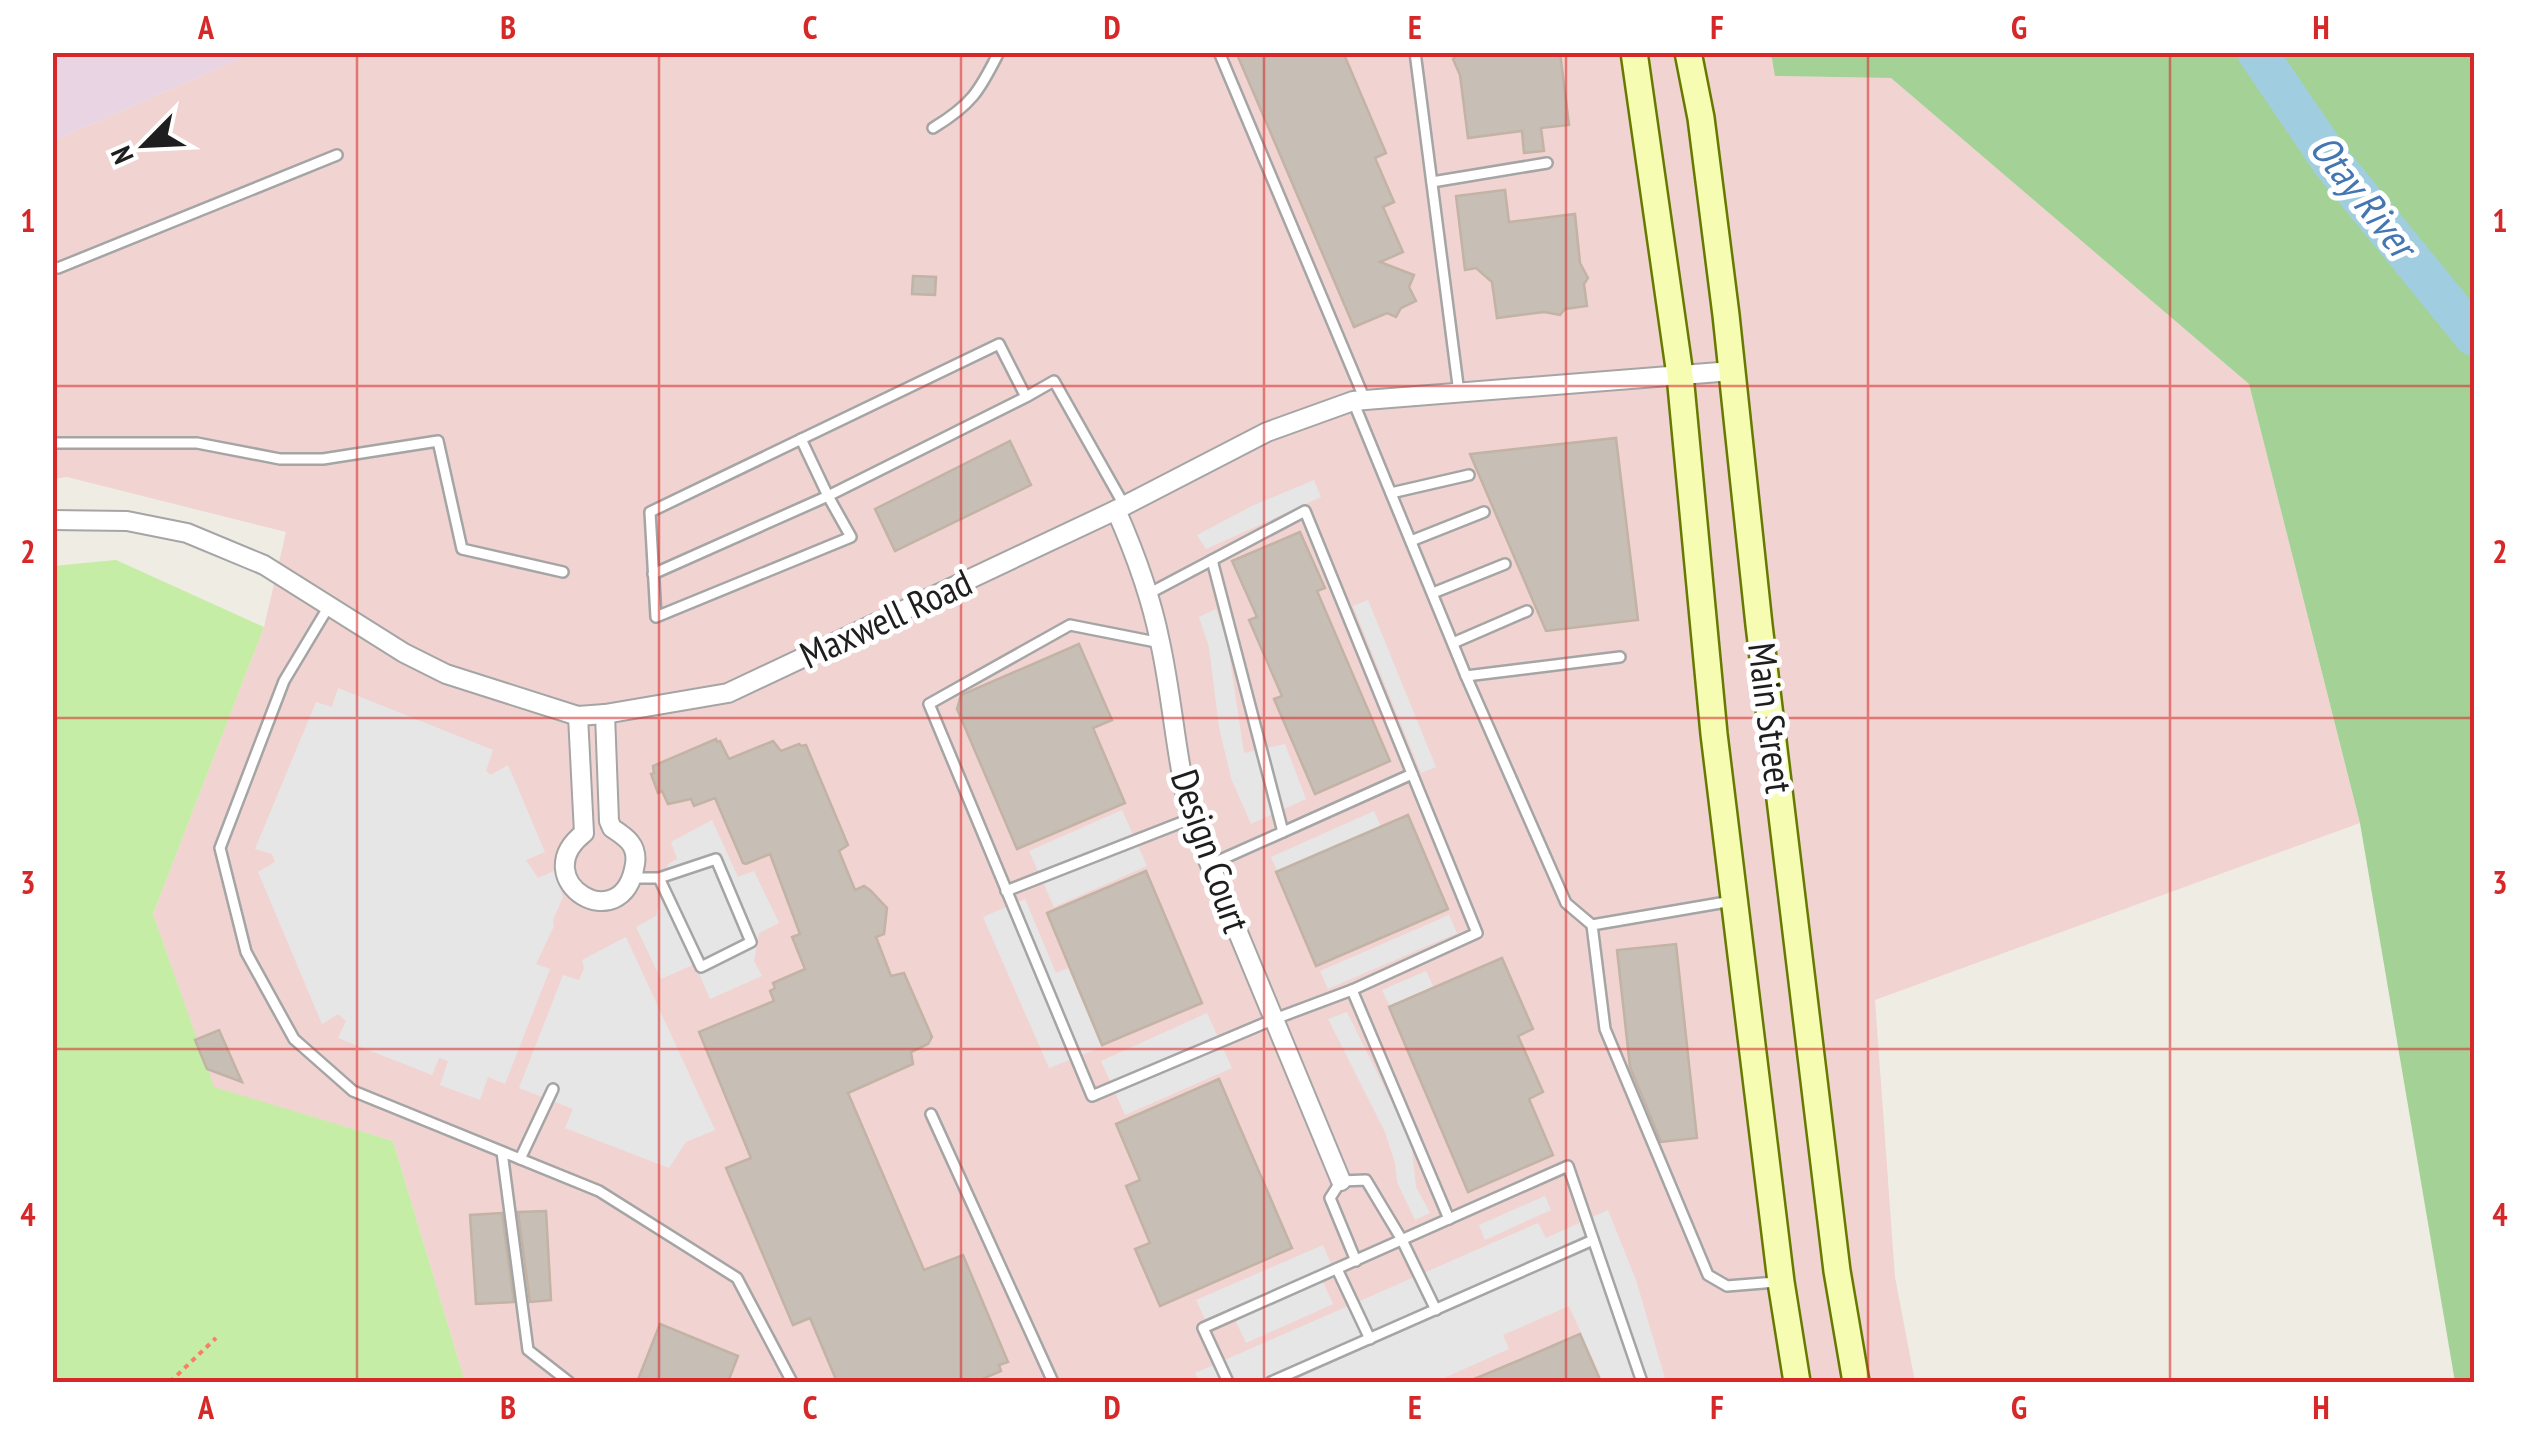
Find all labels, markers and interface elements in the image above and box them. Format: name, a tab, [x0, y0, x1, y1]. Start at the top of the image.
text: A	[197, 6, 215, 48]
text: B	[500, 6, 516, 48]
text: C	[803, 6, 818, 48]
text: D	[1103, 6, 1121, 48]
text: E	[1408, 6, 1422, 48]
text: F	[1710, 6, 1724, 48]
text: G	[2011, 6, 2027, 48]
text: H	[2312, 6, 2330, 48]
north arrow	[95, 95, 195, 195]
water label: Otay River	[2300, 123, 2431, 271]
text: N	[102, 141, 142, 170]
text: 1	[20, 199, 36, 241]
text: 1	[2492, 199, 2508, 241]
text: 2	[20, 530, 36, 572]
text: 2	[2492, 530, 2508, 572]
street label: Maxwell Road	[792, 557, 979, 679]
street label: Main Street	[1738, 640, 1805, 796]
street label: Design Court	[1161, 763, 1262, 939]
text: 3	[20, 861, 36, 903]
text: 3	[2492, 861, 2508, 903]
text: 4	[20, 1193, 36, 1235]
text: 4	[2492, 1193, 2508, 1235]
text: A	[197, 1386, 215, 1428]
text: B	[500, 1386, 516, 1428]
text: C	[803, 1386, 818, 1428]
text: D	[1103, 1386, 1121, 1428]
text: E	[1408, 1386, 1422, 1428]
text: F	[1710, 1386, 1724, 1428]
text: G	[2011, 1386, 2027, 1428]
text: H	[2312, 1386, 2330, 1428]

